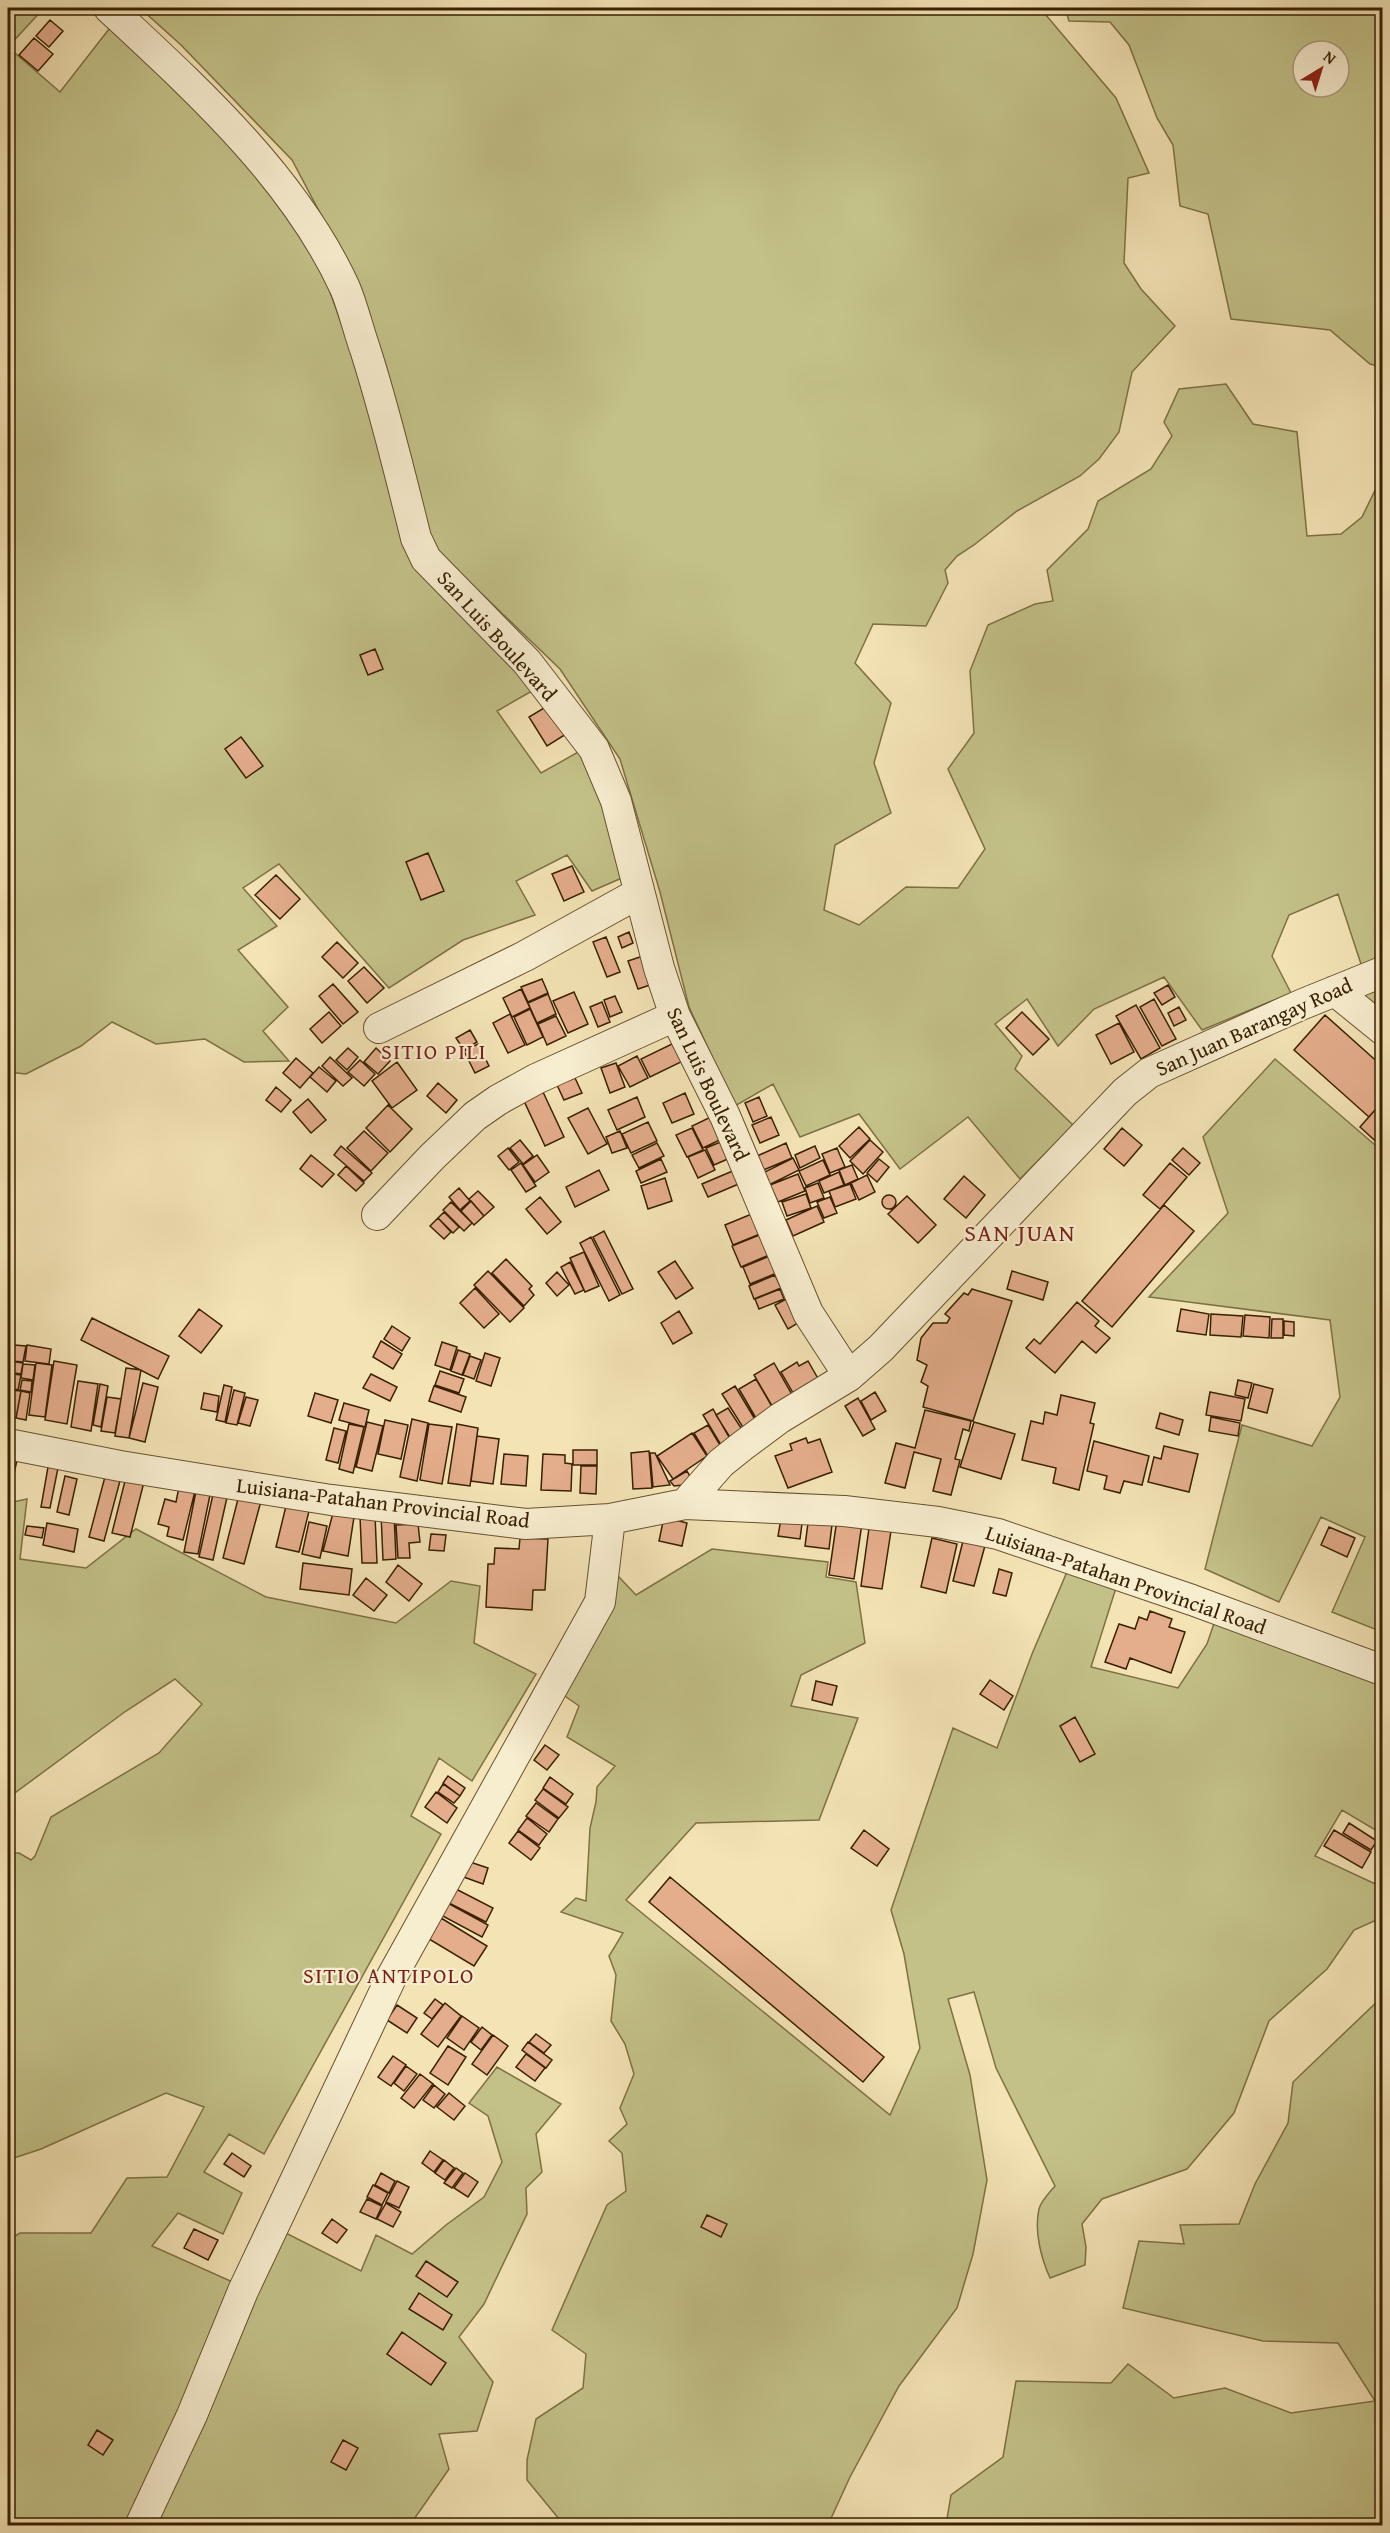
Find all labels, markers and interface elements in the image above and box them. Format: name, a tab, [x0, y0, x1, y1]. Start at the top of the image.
north arrow	[1291, 39, 1351, 99]
text: N	[1319, 44, 1342, 70]
street label: San Luis Boulevard	[430, 563, 565, 708]
street label: San Juan Barangay Road	[1151, 969, 1358, 1084]
street label: San Luis Boulevard	[659, 1002, 758, 1166]
district label: SITIO PILI	[381, 1035, 487, 1067]
district label: SAN JUAN	[964, 1215, 1076, 1250]
street label: Luisiana-Patahan Provincial Road	[235, 1469, 532, 1536]
street label: Luisiana-Patahan Provincial Road	[982, 1517, 1271, 1642]
district label: SITIO ANTIPOLO	[303, 1959, 475, 1991]

